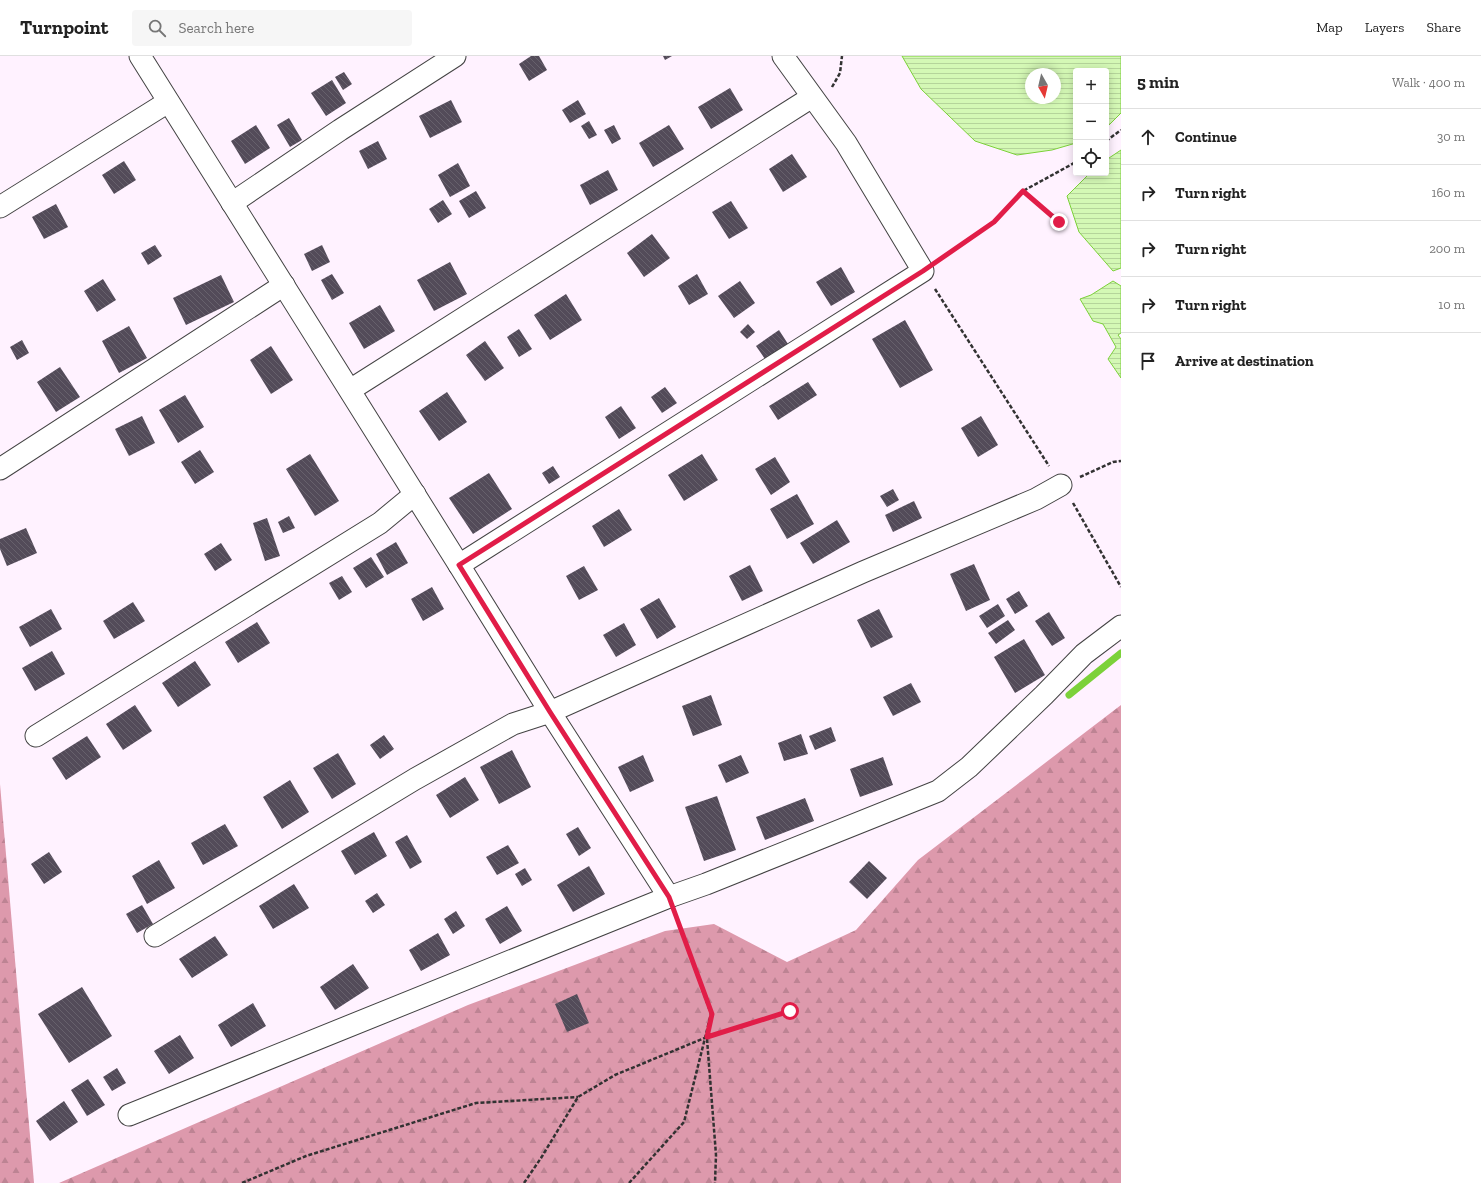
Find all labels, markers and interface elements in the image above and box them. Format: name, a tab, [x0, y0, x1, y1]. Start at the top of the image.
search box	[132, 10, 412, 46]
text: Turnpoint	[20, 16, 108, 39]
icon: search	[146, 17, 168, 39]
text: Search here	[178, 19, 254, 37]
text: Map	[1316, 19, 1343, 36]
text: Layers	[1365, 19, 1404, 36]
text: Share	[1426, 19, 1461, 36]
north arrow	[1025, 68, 1061, 104]
map controls	[1073, 68, 1109, 176]
button: +	[1073, 68, 1109, 104]
text: 5 min	[1137, 72, 1179, 92]
text: Walk · 400 m	[1392, 75, 1465, 90]
button: −	[1073, 104, 1109, 140]
icon: ahead	[1137, 126, 1159, 148]
text: Continue	[1175, 128, 1237, 146]
text: 30 m	[1437, 129, 1465, 144]
button: locate	[1073, 140, 1109, 176]
icon: right	[1137, 182, 1159, 204]
text: Turn right	[1175, 184, 1246, 202]
text: 160 m	[1431, 185, 1465, 200]
route end	[1050, 213, 1068, 231]
icon: right	[1137, 238, 1159, 260]
text: Turn right	[1175, 240, 1246, 258]
text: 200 m	[1429, 241, 1465, 256]
icon: right	[1137, 294, 1159, 316]
text: Turn right	[1175, 296, 1246, 314]
text: 10 m	[1438, 297, 1465, 312]
icon: arrive	[1137, 350, 1159, 372]
text: Arrive at destination	[1175, 352, 1314, 370]
route start	[781, 1002, 799, 1020]

